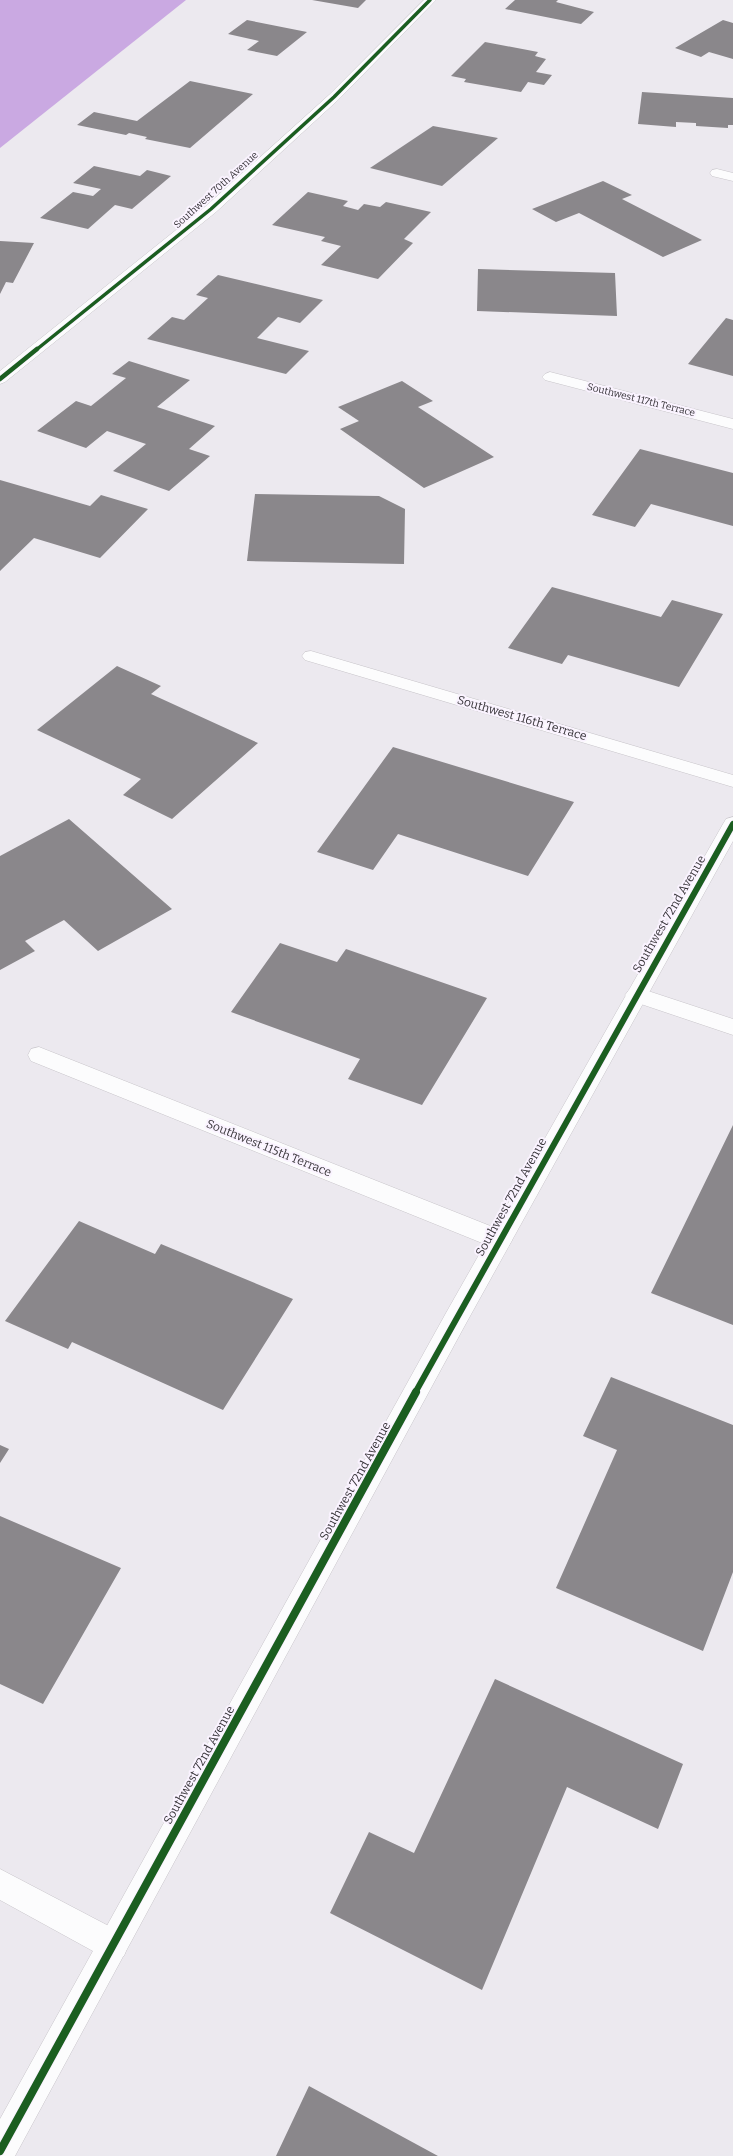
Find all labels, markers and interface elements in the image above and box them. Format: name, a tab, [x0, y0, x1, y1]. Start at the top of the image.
street label: Southwest 70th Avenue	[171, 149, 261, 231]
street label: Southwest 117th Terrace	[586, 381, 696, 419]
street label: Southwest 116th Terrace	[456, 693, 588, 743]
street label: Southwest 72nd Avenue	[630, 853, 708, 975]
street label: Southwest 115th Terrace	[204, 1116, 334, 1180]
street label: Southwest 72nd Avenue	[473, 1135, 549, 1259]
street label: Southwest 72nd Avenue	[317, 1419, 393, 1543]
street label: Southwest 72nd Avenue	[161, 1703, 237, 1827]

